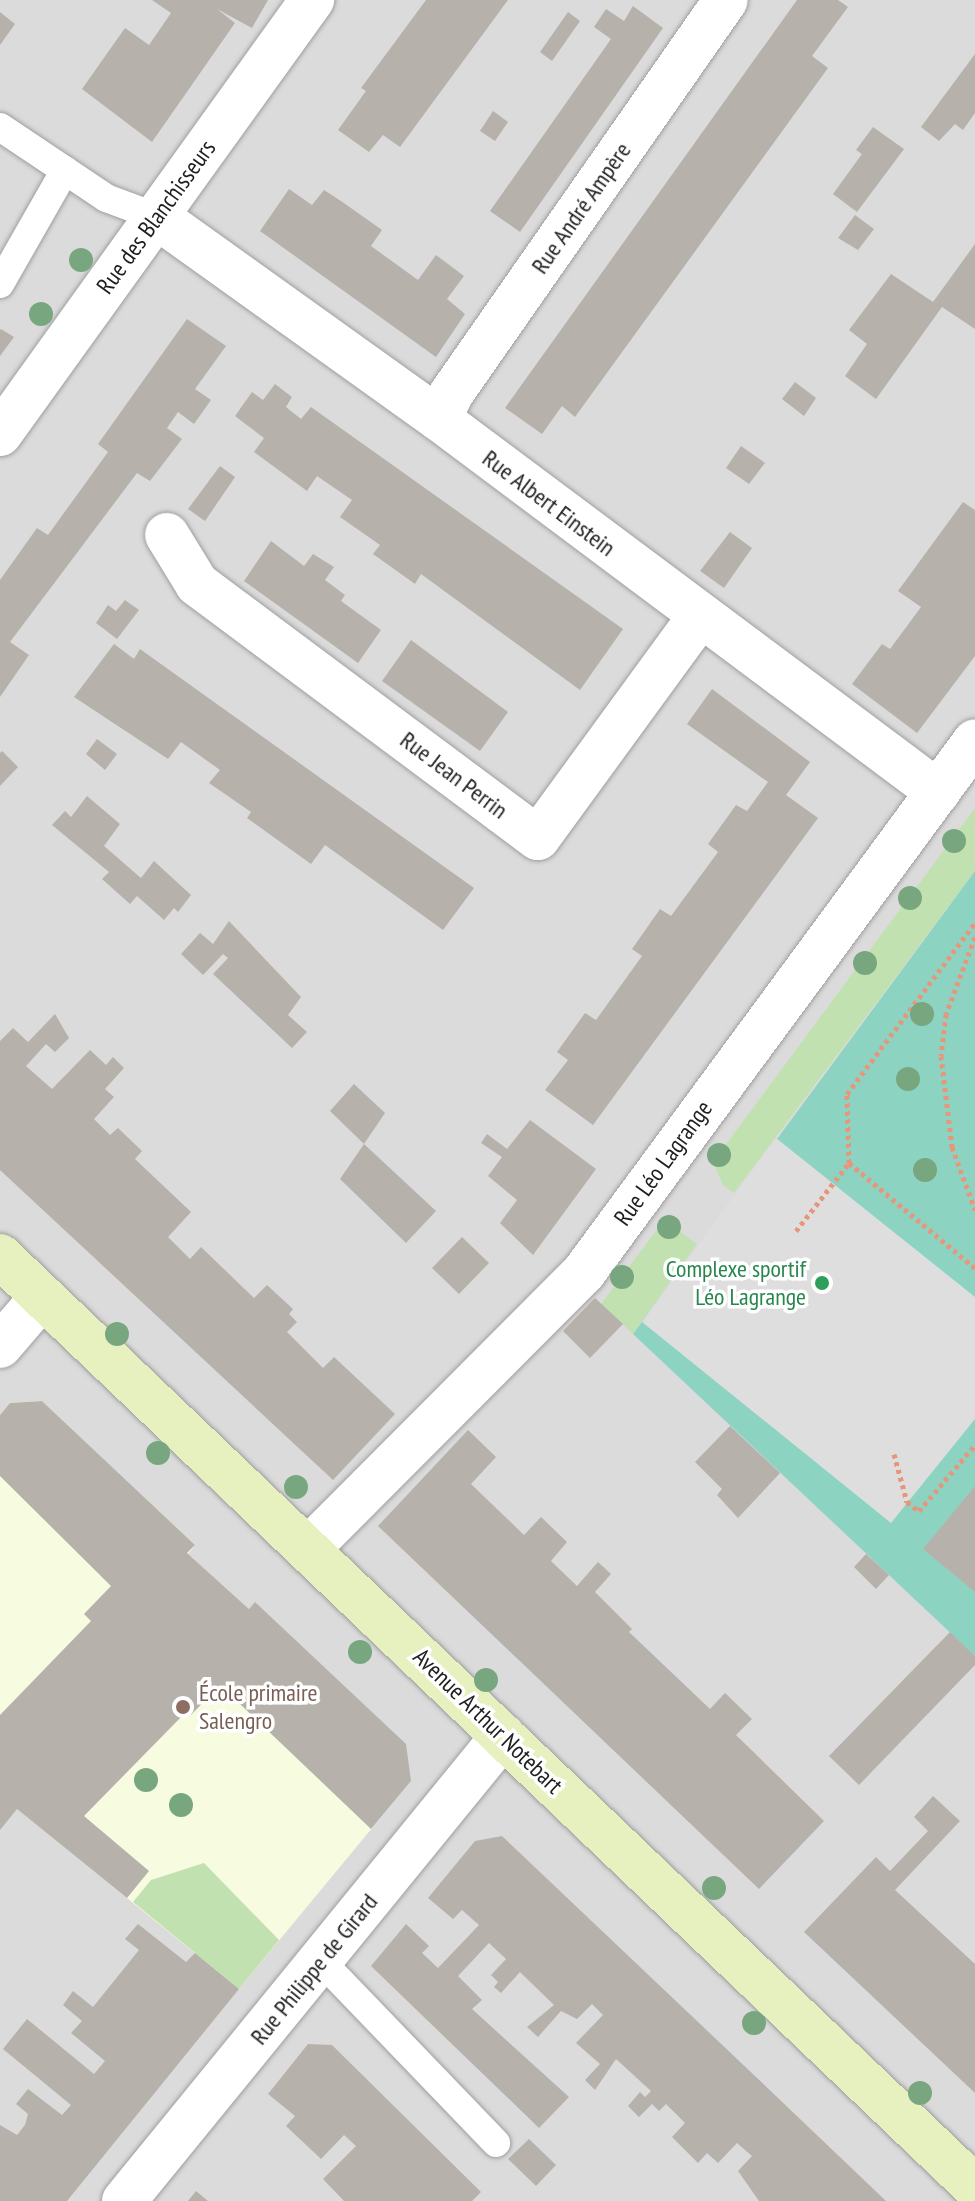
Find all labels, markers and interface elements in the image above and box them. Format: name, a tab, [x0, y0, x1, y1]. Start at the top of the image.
street label: Rue des Blanchisseurs	[91, 135, 221, 299]
street label: Rue André Ampère	[525, 136, 637, 280]
street label: Rue Albert Einstein	[477, 444, 621, 562]
street label: Rue Jean Perrin	[395, 725, 513, 825]
street label: Rue Léo Lagrange	[608, 1095, 718, 1231]
place label: Complexe sportif Léo Lagrange	[666, 1255, 806, 1311]
marker: Complexe sportif Léo Lagrange	[813, 1274, 831, 1292]
street label: Avenue Arthur Notebart	[407, 1642, 569, 1800]
place label: École primaire Salengro	[199, 1679, 318, 1735]
marker: École primaire Salengro	[174, 1698, 192, 1716]
street label: Rue Philippe de Girard	[244, 1888, 384, 2050]

